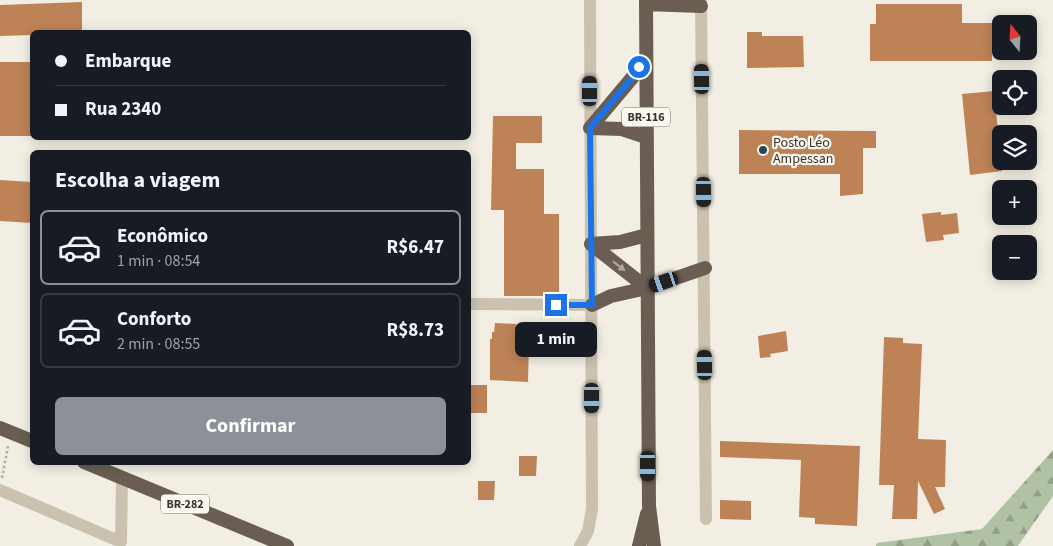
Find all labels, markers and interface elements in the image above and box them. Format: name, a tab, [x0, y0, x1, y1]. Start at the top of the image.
north arrow	[992, 15, 1038, 60]
map controls	[992, 15, 1037, 280]
text: Embarque	[85, 48, 171, 75]
route start	[628, 56, 650, 78]
car	[694, 64, 709, 94]
button: locate	[992, 70, 1037, 115]
car	[582, 76, 597, 106]
text: Rua 2340	[85, 96, 161, 123]
road number: BR-116	[622, 108, 670, 126]
button: layers	[992, 125, 1037, 170]
place label: Posto Léo Ampessan	[773, 133, 833, 169]
marker: Posto Léo Ampessan	[757, 144, 769, 156]
text: Escolha a viagem	[55, 164, 220, 196]
car	[696, 177, 711, 207]
button: +	[992, 180, 1037, 225]
text: Econômico	[117, 223, 208, 250]
icon: car	[57, 225, 102, 270]
text: R$6.47	[387, 234, 444, 261]
button: −	[992, 235, 1037, 280]
text: 1 min · 08:54	[117, 250, 200, 272]
one-way arrow	[612, 261, 626, 271]
car	[647, 270, 680, 294]
route end	[545, 294, 567, 316]
text: Conforto	[117, 306, 191, 333]
icon: car	[57, 308, 102, 353]
text: R$8.73	[387, 317, 444, 344]
callout: 1 min	[515, 322, 597, 358]
text: 1 min	[537, 328, 575, 350]
text: 2 min · 08:55	[117, 333, 200, 355]
car	[697, 350, 712, 380]
car	[584, 383, 599, 413]
button: Confirmar	[55, 397, 446, 455]
car	[640, 451, 655, 481]
road number: BR-282	[161, 494, 209, 514]

